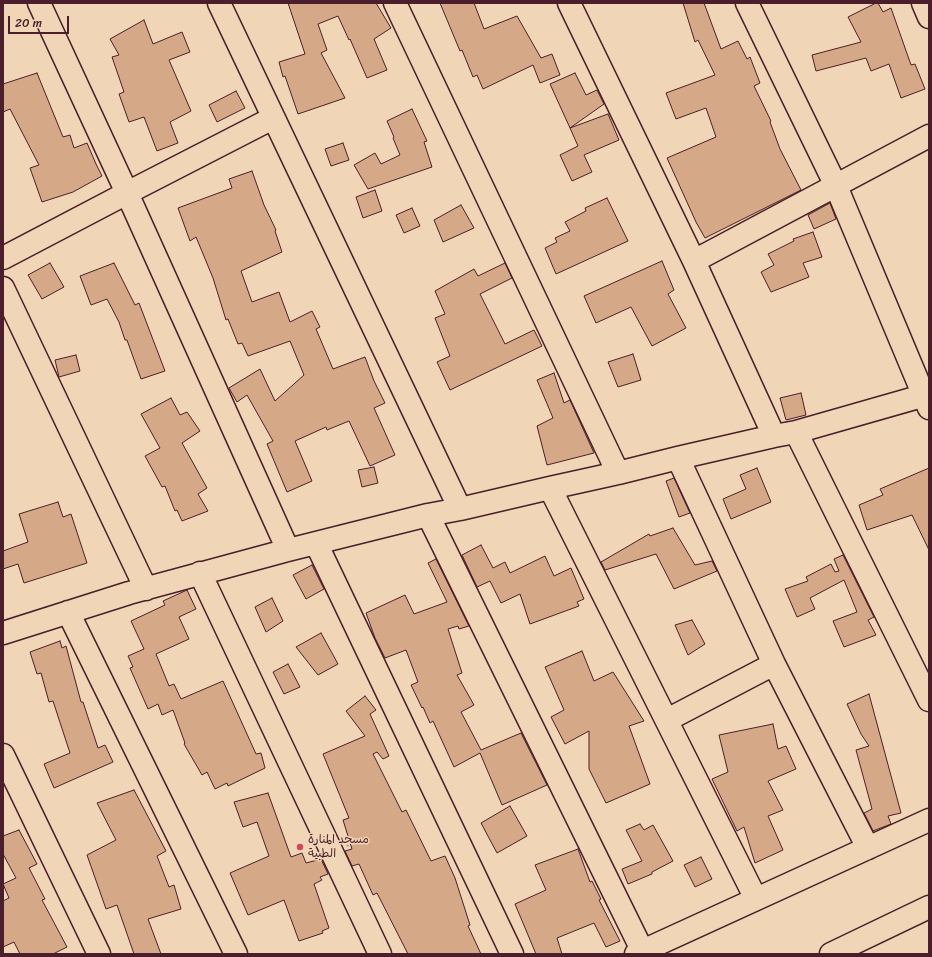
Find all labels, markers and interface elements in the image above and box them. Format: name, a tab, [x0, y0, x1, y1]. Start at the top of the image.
scale bar	[10, 8, 71, 34]
text: 20 m	[15, 12, 42, 34]
place label: مسجد المنارة الطبية	[308, 833, 369, 861]
marker: مسجد المنارة الطبية	[295, 842, 305, 852]

